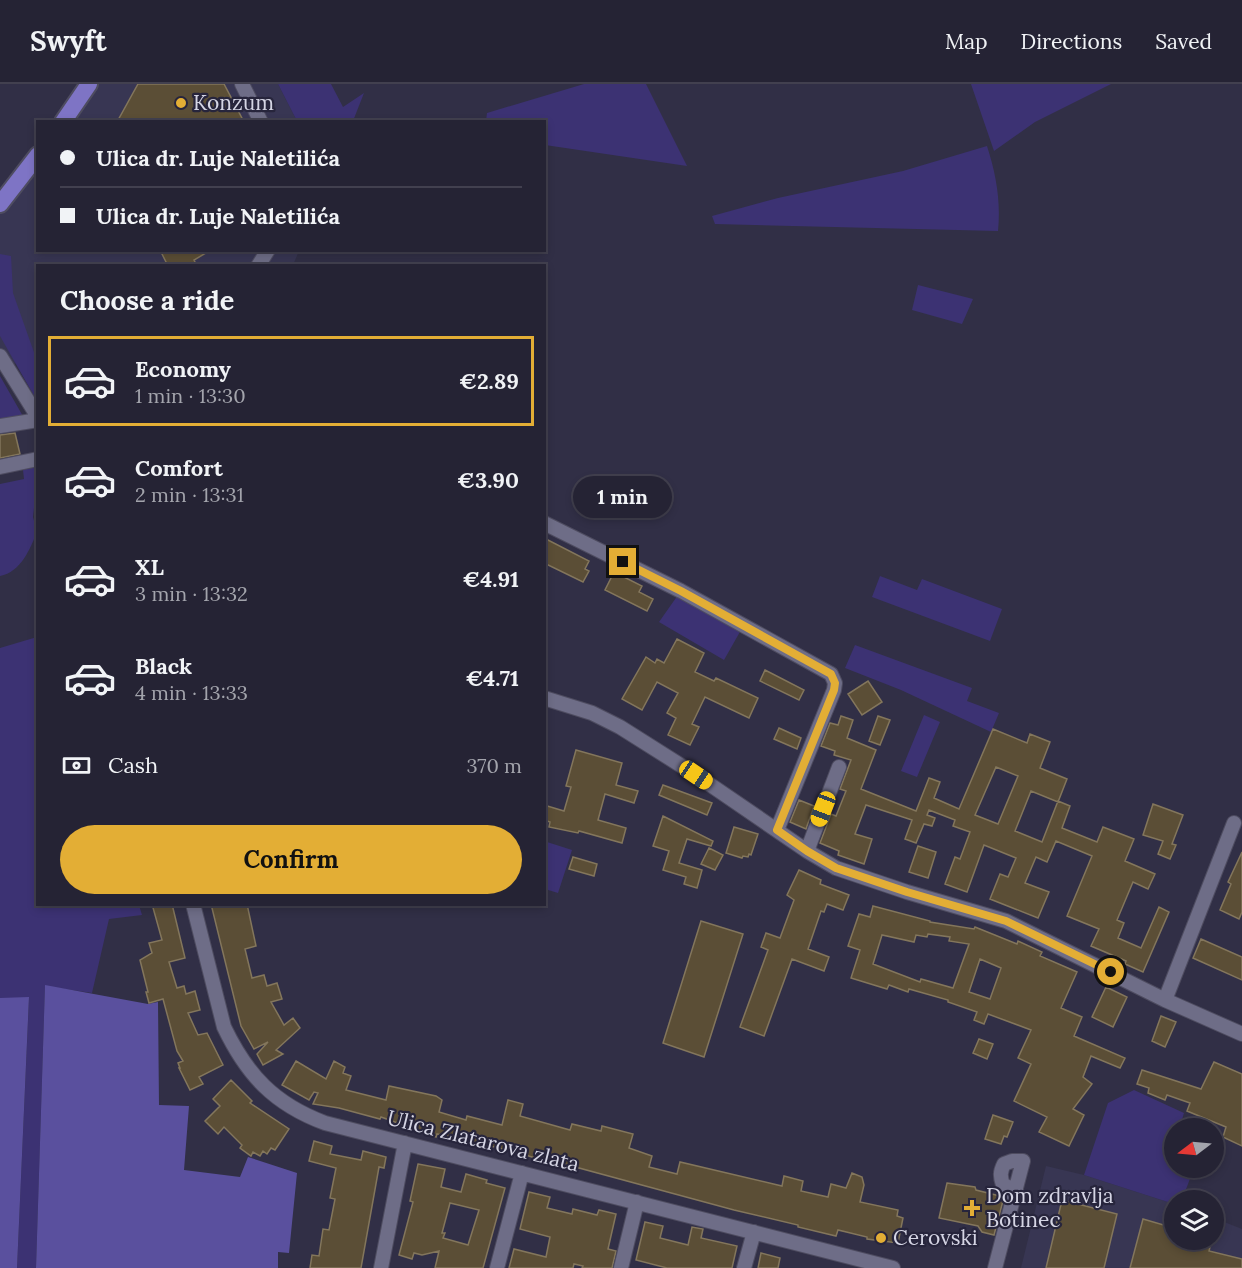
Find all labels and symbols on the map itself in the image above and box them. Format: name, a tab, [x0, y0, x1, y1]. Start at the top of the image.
place label: Konzum	[193, 89, 274, 116]
marker: Konzum	[174, 96, 188, 110]
callout: 1 min	[574, 475, 672, 517]
route end	[609, 548, 636, 575]
car	[676, 757, 716, 793]
car	[808, 789, 838, 829]
route start	[1097, 958, 1124, 985]
street label: Ulica Zlatarova zlata	[384, 1104, 582, 1177]
north arrow	[1164, 1118, 1224, 1178]
place label: Dom zdravlja Botinec	[986, 1182, 1114, 1233]
marker: Dom zdravlja Botinec	[963, 1199, 981, 1217]
place label: Cerovski	[893, 1224, 978, 1251]
marker: Cerovski	[874, 1231, 888, 1245]

